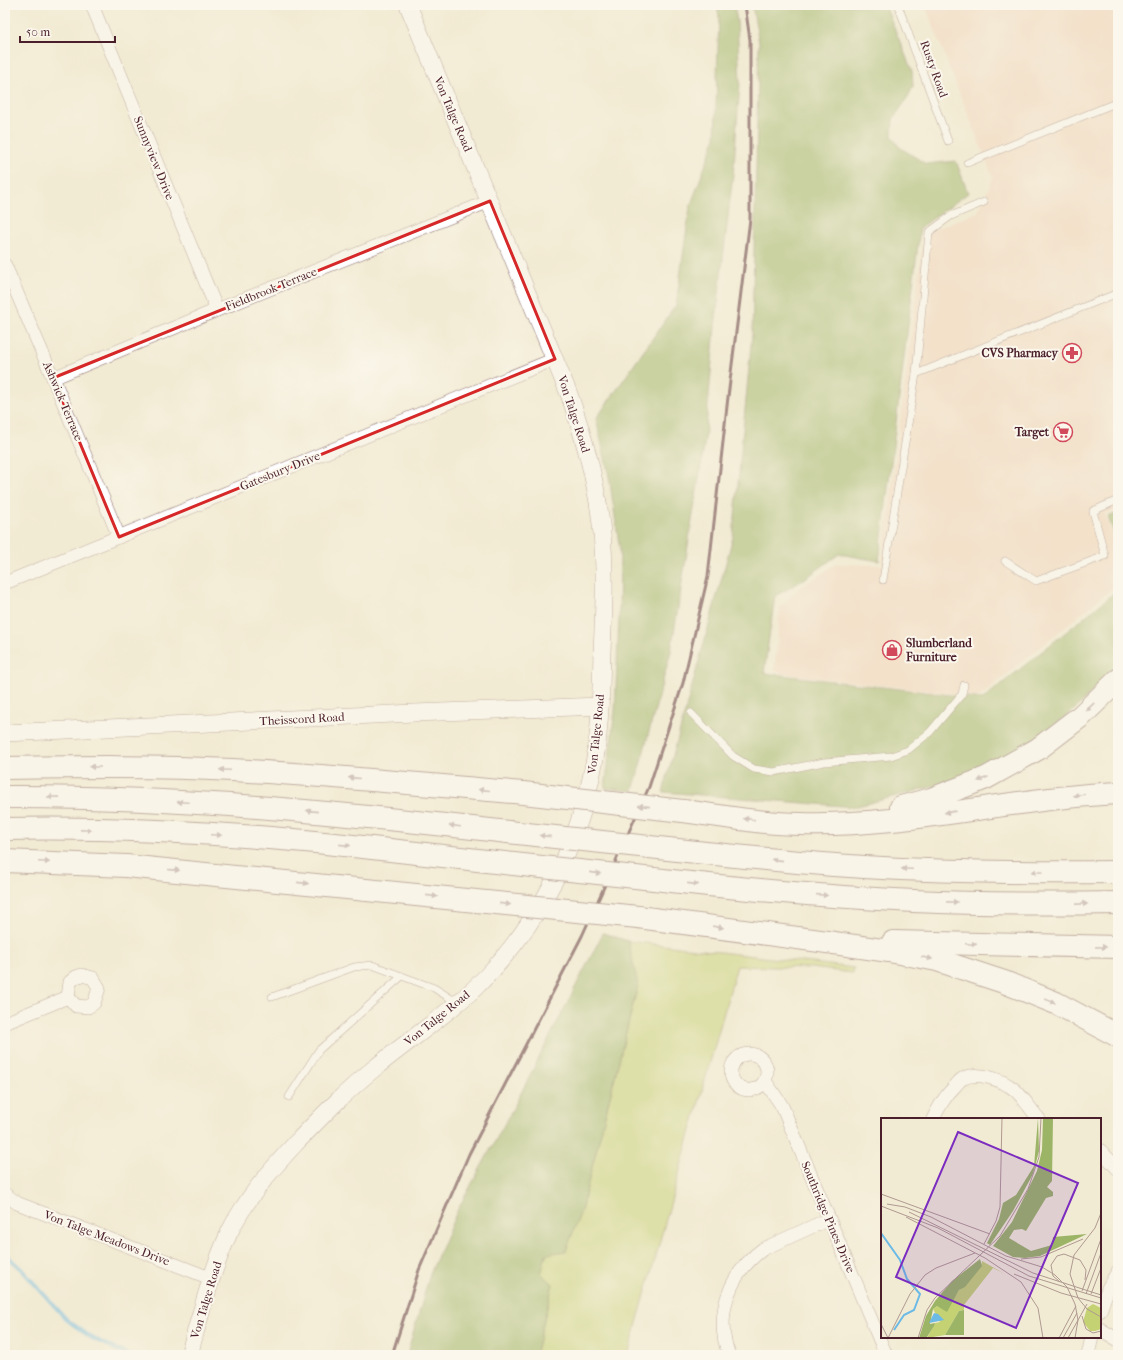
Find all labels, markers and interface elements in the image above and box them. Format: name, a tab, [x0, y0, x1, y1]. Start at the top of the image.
scale bar	[20, 18, 115, 44]
text: 50 m	[26, 25, 50, 39]
street label: Rusty Road	[917, 39, 951, 100]
street label: Von Talge Road	[430, 73, 475, 154]
street label: Sunnyview Drive	[131, 114, 177, 202]
street label: Fieldbrook Terrace	[223, 264, 319, 314]
pharmacy icon: CVS Pharmacy	[1061, 342, 1083, 364]
place label: CVS Pharmacy	[982, 346, 1059, 361]
street label: Ashwick Terrace	[40, 358, 86, 443]
street label: Von Talge Road	[555, 373, 593, 455]
supermarket icon: Target	[1052, 421, 1074, 443]
place label: Target	[1014, 425, 1050, 440]
street label: Gatesbury Drive	[238, 449, 322, 493]
place label: Slumberland Furniture	[905, 636, 972, 664]
shop icon: Slumberland Furniture	[881, 639, 903, 661]
street label: Von Talge Road	[585, 693, 607, 776]
one-way arrow	[1085, 703, 1095, 712]
street label: Theisscord Road	[259, 710, 345, 728]
one-way arrow	[88, 764, 101, 770]
one-way arrow	[218, 767, 231, 773]
one-way arrow	[348, 775, 360, 782]
one-way arrow	[976, 777, 988, 783]
one-way arrow	[478, 786, 490, 793]
one-way arrow	[1073, 792, 1085, 799]
one-way arrow	[46, 794, 59, 800]
one-way arrow	[176, 799, 189, 805]
one-way arrow	[638, 803, 650, 810]
one-way arrow	[306, 808, 318, 814]
one-way arrow	[944, 809, 956, 815]
one-way arrow	[743, 816, 755, 822]
one-way arrow	[449, 823, 461, 829]
one-way arrow	[80, 827, 93, 833]
one-way arrow	[210, 831, 222, 838]
one-way arrow	[539, 833, 551, 839]
one-way arrow	[339, 842, 351, 849]
one-way arrow	[771, 857, 783, 864]
one-way arrow	[38, 859, 50, 866]
one-way arrow	[900, 866, 913, 872]
one-way arrow	[168, 867, 180, 874]
one-way arrow	[1031, 869, 1043, 876]
one-way arrow	[589, 870, 601, 876]
one-way arrow	[297, 880, 309, 886]
one-way arrow	[687, 880, 699, 887]
one-way arrow	[816, 892, 828, 899]
one-way arrow	[426, 893, 438, 900]
one-way arrow	[946, 899, 959, 905]
one-way arrow	[499, 900, 511, 907]
one-way arrow	[1076, 901, 1089, 907]
one-way arrow	[712, 924, 724, 931]
one-way arrow	[965, 941, 978, 947]
one-way arrow	[1095, 944, 1108, 950]
one-way arrow	[921, 956, 934, 962]
street label: Von Talge Road	[401, 987, 473, 1049]
one-way arrow	[1045, 998, 1057, 1004]
inset map	[881, 1118, 1101, 1338]
street label: Southridge Pines Drive	[798, 1159, 858, 1275]
street label: Von Talge Meadows Drive	[41, 1207, 172, 1268]
street label: Von Talge Road	[187, 1259, 225, 1341]

